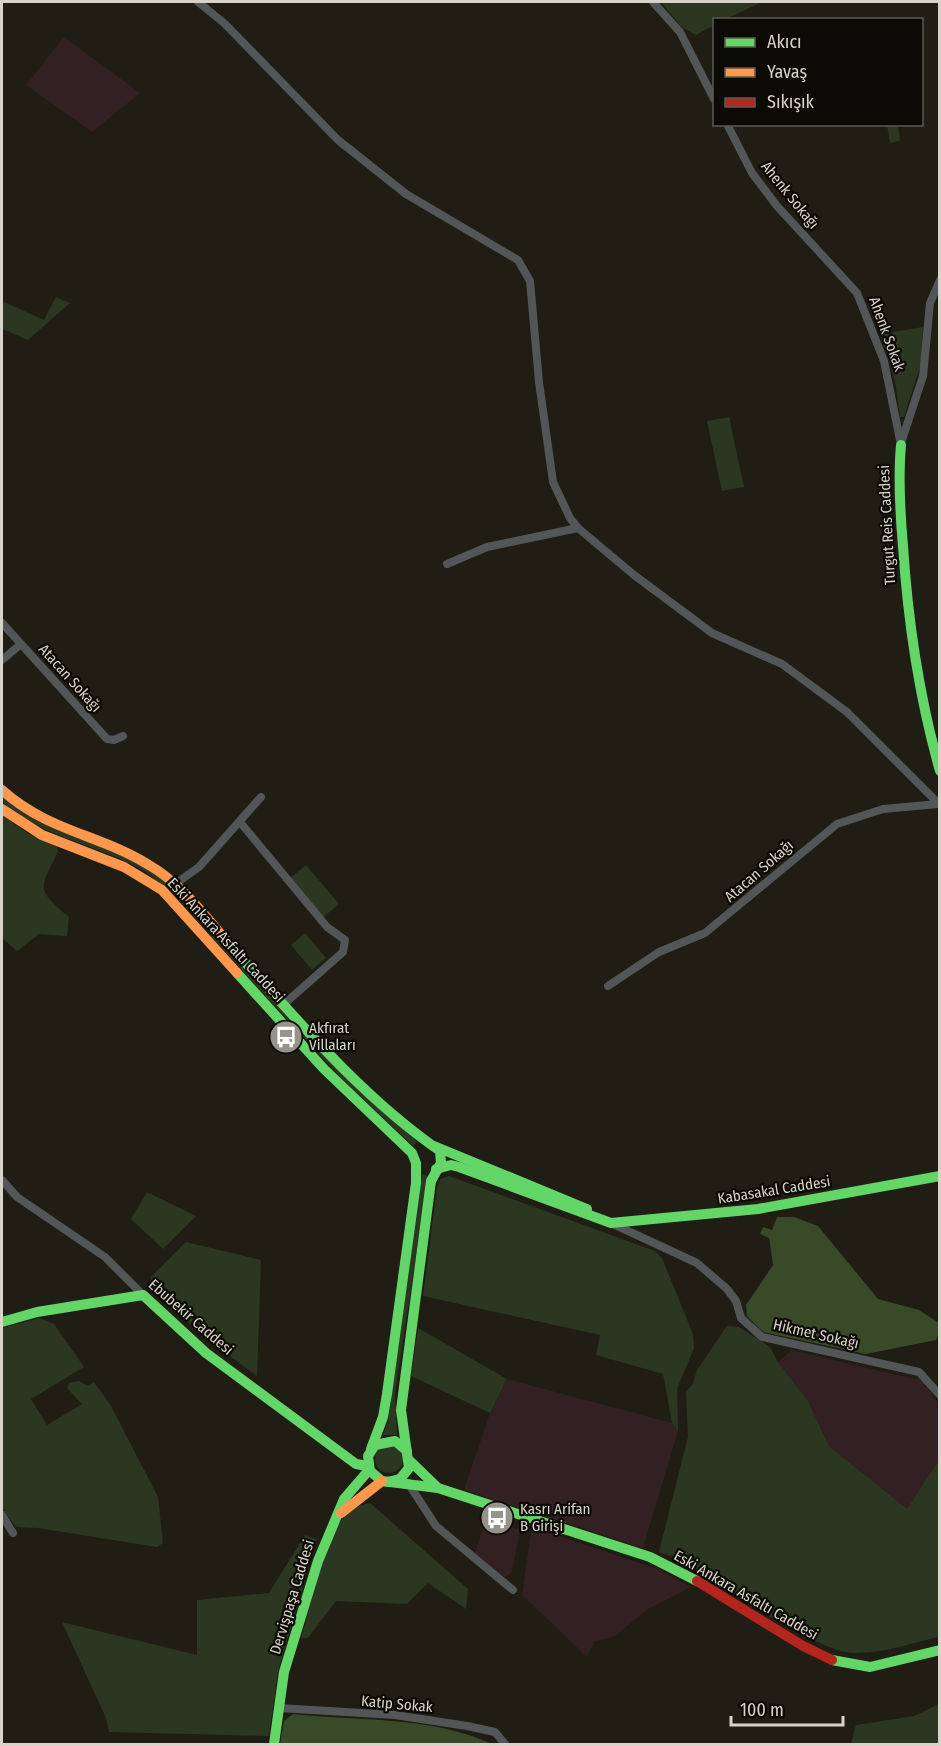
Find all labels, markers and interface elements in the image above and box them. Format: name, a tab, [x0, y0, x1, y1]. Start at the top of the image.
legend	[713, 18, 923, 126]
text: Akıcı	[767, 31, 802, 53]
text: Yavaş	[767, 61, 808, 83]
text: Sıkışık	[767, 91, 815, 113]
street label: Ahenk Sokağı	[757, 158, 823, 232]
street label: Ahenk Sokak	[865, 294, 909, 374]
street label: Turgut Reis Caddesi	[875, 465, 899, 585]
street label: Atacan Sokağı	[35, 640, 105, 716]
street label: Atacan Sokağı	[721, 836, 797, 906]
street label: Eski Ankara Asfaltı Caddesi	[164, 874, 288, 1006]
bus stop icon: Akfırat Villaları	[268, 1019, 304, 1055]
place label: Akfırat Villaları	[309, 1019, 356, 1054]
street label: Kabasakal Caddesi	[716, 1172, 832, 1208]
street label: Ebubekir Caddesi	[145, 1275, 237, 1359]
street label: Hikmet Sokağı	[771, 1315, 861, 1353]
bus stop icon: Kasrı Arifan B Girişi	[479, 1500, 515, 1536]
place label: Kasrı Arifan B Girişi	[520, 1500, 590, 1535]
street label: Dervişpaşa Caddesi	[266, 1537, 318, 1657]
street label: Eski Ankara Asfaltı Caddesi	[671, 1546, 821, 1644]
scale bar	[731, 1689, 844, 1727]
street label: Katip Sokak	[360, 1692, 434, 1716]
text: 100 m	[740, 1699, 784, 1721]

